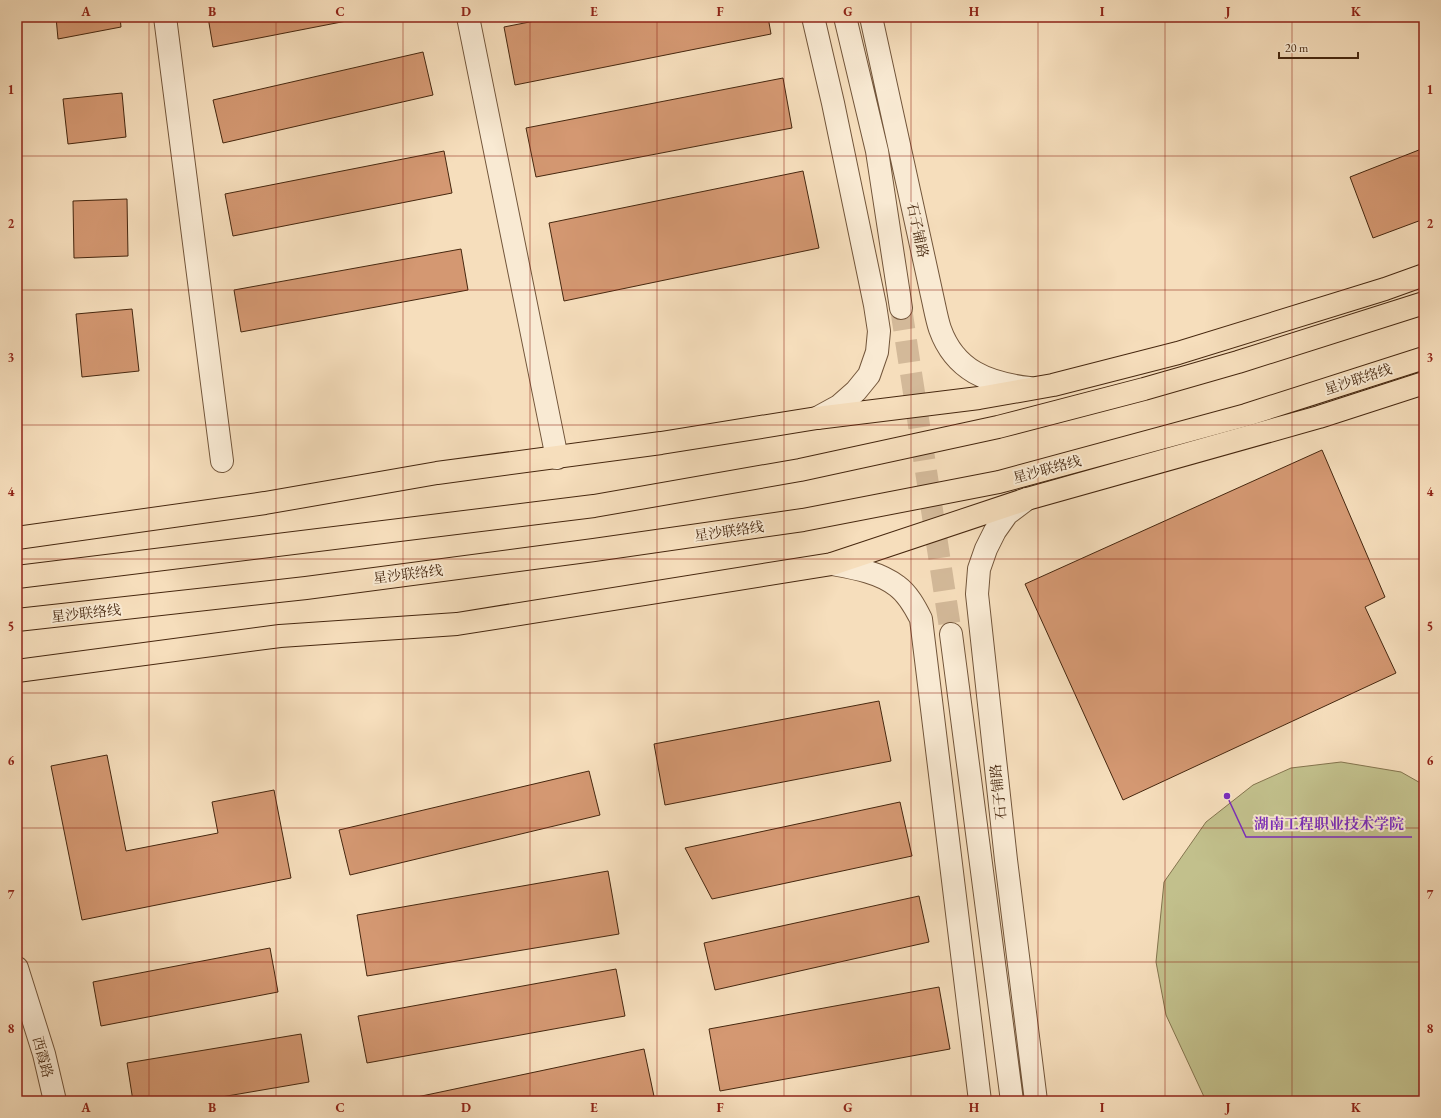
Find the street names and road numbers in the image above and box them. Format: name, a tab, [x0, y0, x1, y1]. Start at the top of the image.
street label: 石子铺路	[903, 201, 933, 259]
street label: 星沙联络线	[1322, 360, 1394, 398]
street label: 星沙联络线	[1011, 451, 1083, 487]
street label: 星沙联络线	[693, 517, 765, 545]
street label: 星沙联络线	[372, 561, 444, 587]
street label: 星沙联络线	[50, 600, 122, 626]
street label: 石子铺路	[986, 763, 1010, 821]
street label: 西霞路	[29, 1034, 57, 1080]

